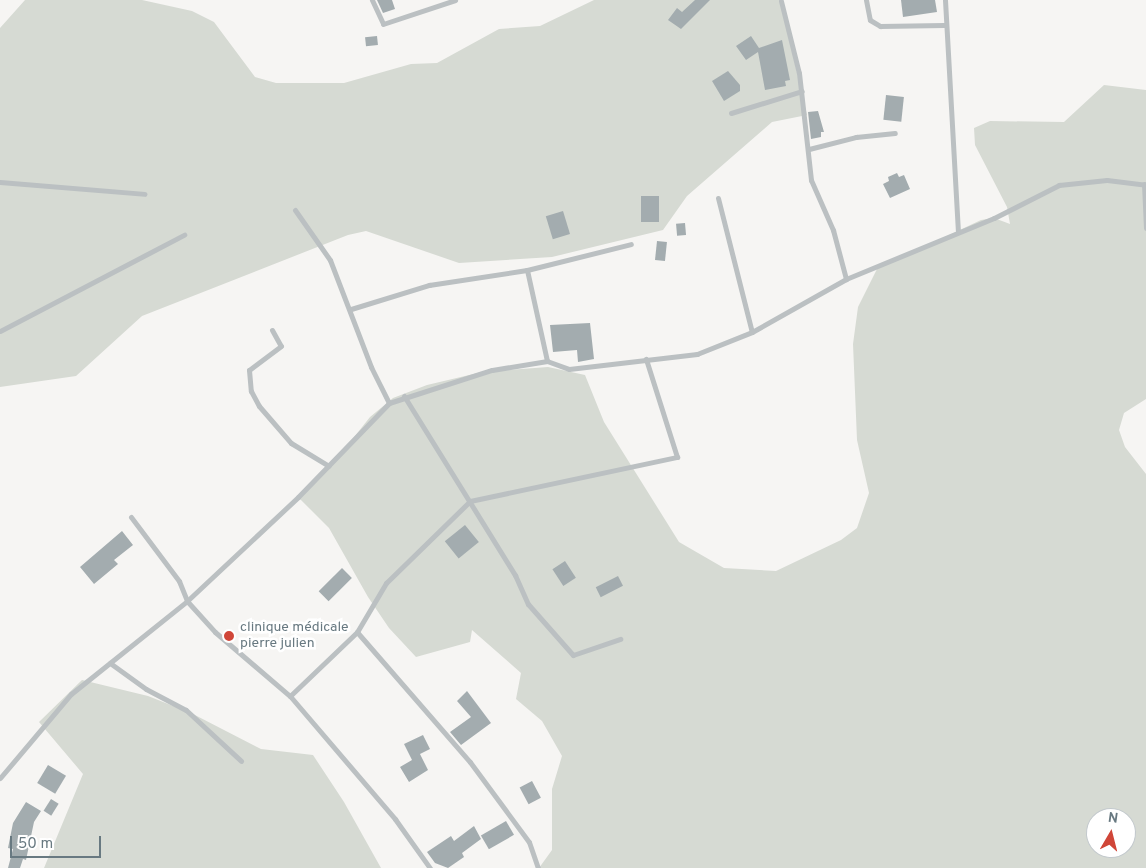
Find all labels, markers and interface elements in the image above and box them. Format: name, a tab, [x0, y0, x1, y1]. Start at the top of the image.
place label: clinique médicale pierre julien	[240, 620, 349, 652]
marker: clinique médicale pierre julien	[222, 629, 236, 643]
north arrow	[1086, 808, 1136, 858]
text: N	[1107, 810, 1119, 828]
scale bar	[12, 826, 104, 858]
text: 50 m	[18, 835, 53, 854]

